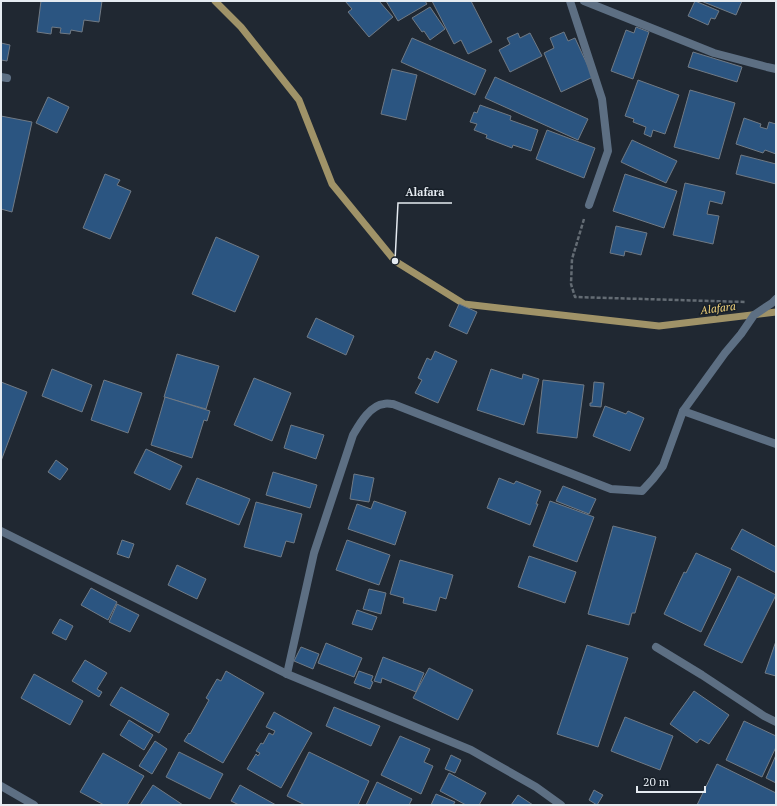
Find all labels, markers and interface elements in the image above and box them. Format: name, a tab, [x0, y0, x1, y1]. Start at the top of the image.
callout: Alafara	[398, 180, 452, 203]
text: Alafara	[406, 185, 444, 199]
water label: Alafara	[698, 299, 737, 317]
scale bar	[637, 768, 705, 794]
text: 20 m	[643, 774, 670, 789]

